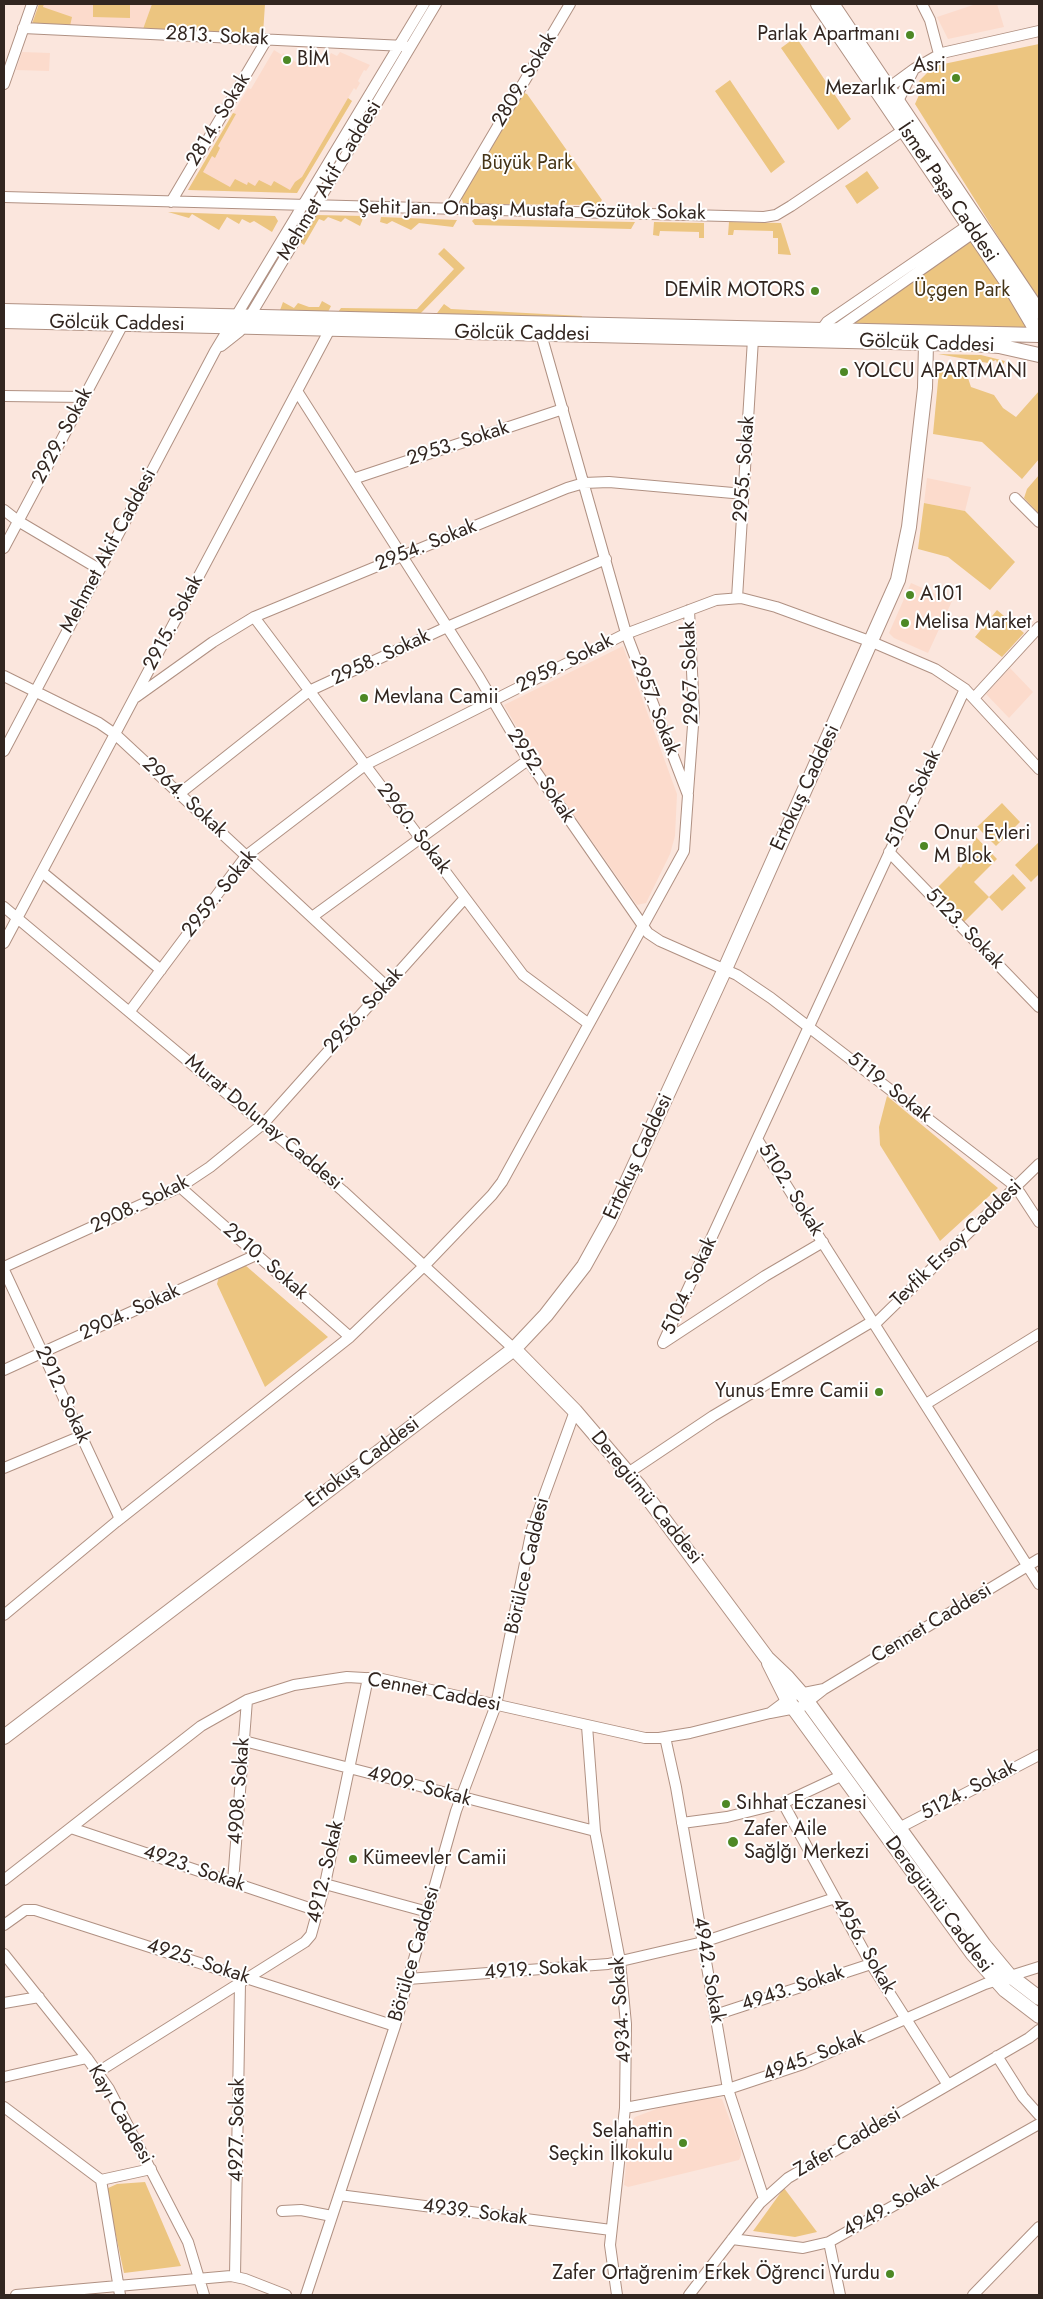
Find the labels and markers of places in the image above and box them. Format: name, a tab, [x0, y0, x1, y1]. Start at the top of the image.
place label: Parlak Apartmanı	[757, 23, 900, 47]
marker: Parlak Apartmanı	[904, 29, 916, 41]
place label: BİM	[297, 48, 329, 72]
marker: BİM	[281, 54, 293, 66]
place label: Asri Mezarlık Cami	[825, 54, 946, 101]
marker: Asri Mezarlık Cami	[950, 72, 962, 84]
place label: DEMİR MOTORS	[664, 279, 805, 303]
marker: DEMİR MOTORS	[809, 285, 821, 297]
place label: YOLCU APARTMANI	[854, 360, 1027, 384]
marker: YOLCU APARTMANI	[838, 366, 850, 378]
place label: A101	[920, 583, 963, 607]
marker: A101	[904, 589, 916, 601]
place label: Melisa Market	[915, 611, 1031, 635]
marker: Melisa Market	[899, 617, 911, 629]
place label: Mevlana Camii	[374, 686, 499, 710]
marker: Mevlana Camii	[358, 692, 370, 704]
place label: Onur Evleri M Blok	[934, 822, 1030, 869]
marker: Onur Evleri M Blok	[918, 840, 930, 852]
place label: Yunus Emre Camii	[715, 1380, 869, 1404]
marker: Yunus Emre Camii	[873, 1386, 885, 1398]
place label: Sıhhat Eczanesi	[736, 1792, 867, 1816]
marker: Sıhhat Eczanesi	[720, 1798, 732, 1810]
place label: Zafer Aile Sağlğı Merkezi	[744, 1818, 869, 1865]
marker: Zafer Aile Sağlğı Merkezi	[726, 1835, 740, 1849]
place label: Kümeevler Camii	[363, 1847, 507, 1871]
marker: Kümeevler Camii	[347, 1853, 359, 1865]
place label: Selahattin Seçkin İlkokulu	[549, 2120, 673, 2167]
marker: Selahattin Seçkin İlkokulu	[677, 2137, 689, 2149]
place label: Zafer Ortağrenim Erkek Öğrenci Yurdu	[552, 2262, 880, 2286]
marker: Zafer Ortağrenim Erkek Öğrenci Yurdu	[884, 2268, 896, 2280]

